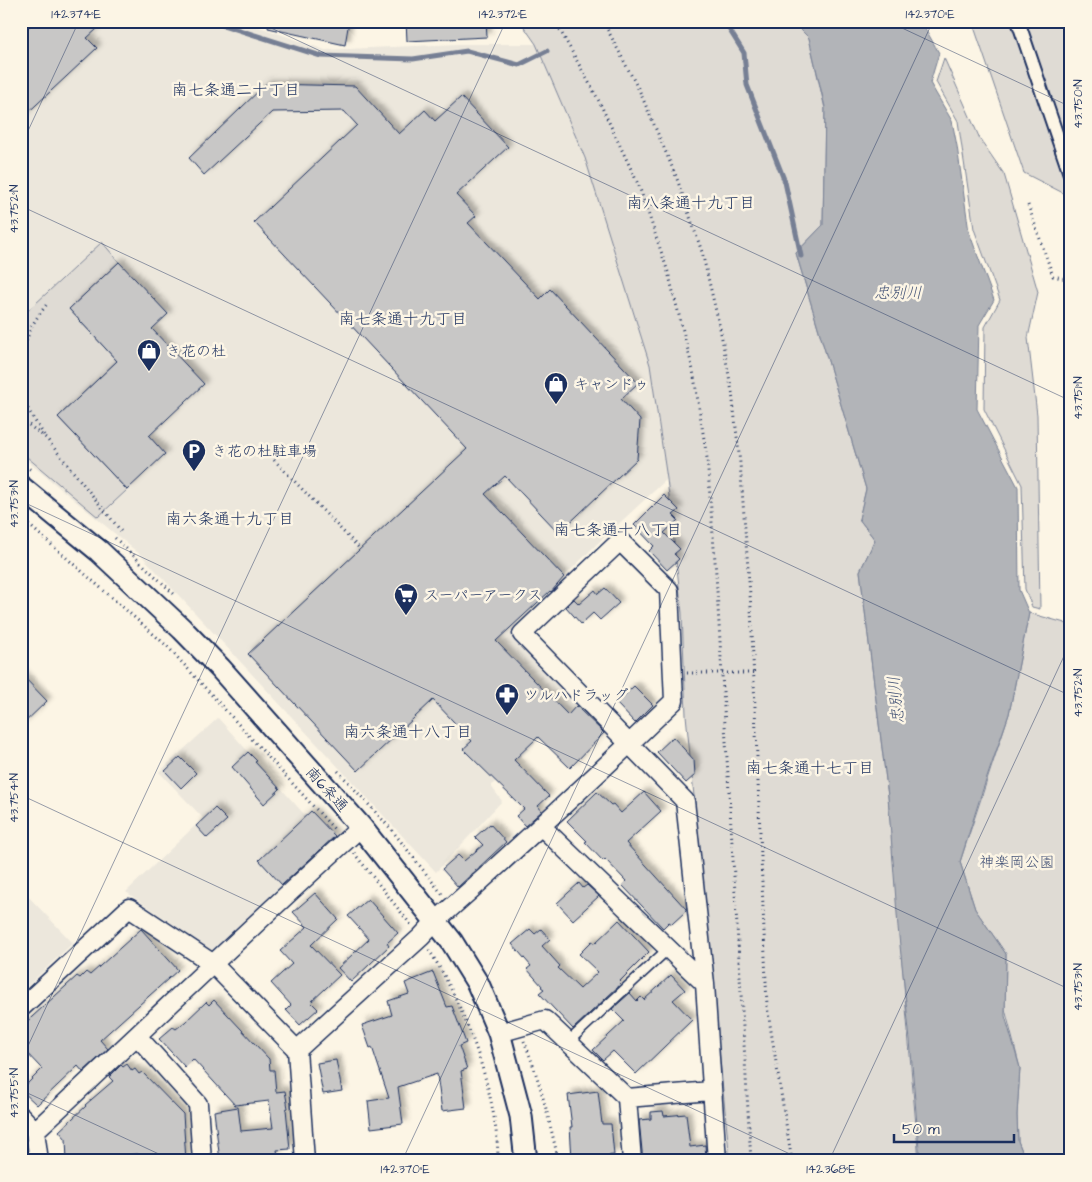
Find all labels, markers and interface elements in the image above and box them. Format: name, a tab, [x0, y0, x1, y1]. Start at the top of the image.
text: 142.374°E	[51, 6, 101, 23]
text: 142.372°E	[479, 6, 527, 23]
text: 142.370°E	[905, 6, 955, 23]
district label: 南七条通二十丁目	[172, 79, 300, 101]
text: 43.750°N	[1070, 79, 1087, 129]
text: 43.752°N	[6, 184, 23, 233]
district label: 南八条通十九丁目	[627, 192, 755, 214]
water label: 忠別川	[874, 282, 922, 304]
district label: 南七条通十九丁目	[339, 308, 467, 330]
shop icon: き花の杜	[136, 338, 162, 372]
place label: き花の杜	[166, 341, 226, 362]
shop icon: キャンドゥ	[543, 371, 569, 405]
place label: キャンドゥ	[574, 374, 649, 395]
text: 43.751°N	[1070, 376, 1087, 420]
parking icon: き花の杜駐車場	[181, 438, 207, 472]
place label: き花の杜駐車場	[212, 441, 317, 462]
text: 43.753°N	[6, 479, 23, 528]
district label: 南六条通十九丁目	[166, 508, 294, 530]
district label: 南七条通十八丁目	[554, 519, 682, 541]
supermarket icon: スーパーアークス	[393, 582, 419, 616]
place label: スーパーアークス	[424, 585, 542, 606]
text: 43.752°N	[1070, 668, 1087, 717]
water label: 忠別川	[883, 675, 909, 725]
pharmacy icon: ツルハドラッグ	[494, 682, 520, 716]
place label: ツルハドラッグ	[524, 685, 628, 706]
district label: 南六条通十八丁目	[344, 721, 472, 743]
district label: 南七条通十七丁目	[746, 757, 874, 779]
street label: 南6条通	[301, 762, 353, 817]
text: 43.754°N	[6, 772, 23, 823]
park label: 神楽岡公園	[979, 852, 1055, 873]
text: 43.753°N	[1070, 962, 1087, 1011]
text: 43.755°N	[6, 1067, 23, 1118]
scale bar	[894, 1112, 1014, 1144]
text: 50 m	[902, 1119, 940, 1140]
text: 142.370°E	[380, 1161, 430, 1178]
text: 142.368°E	[806, 1161, 856, 1178]

